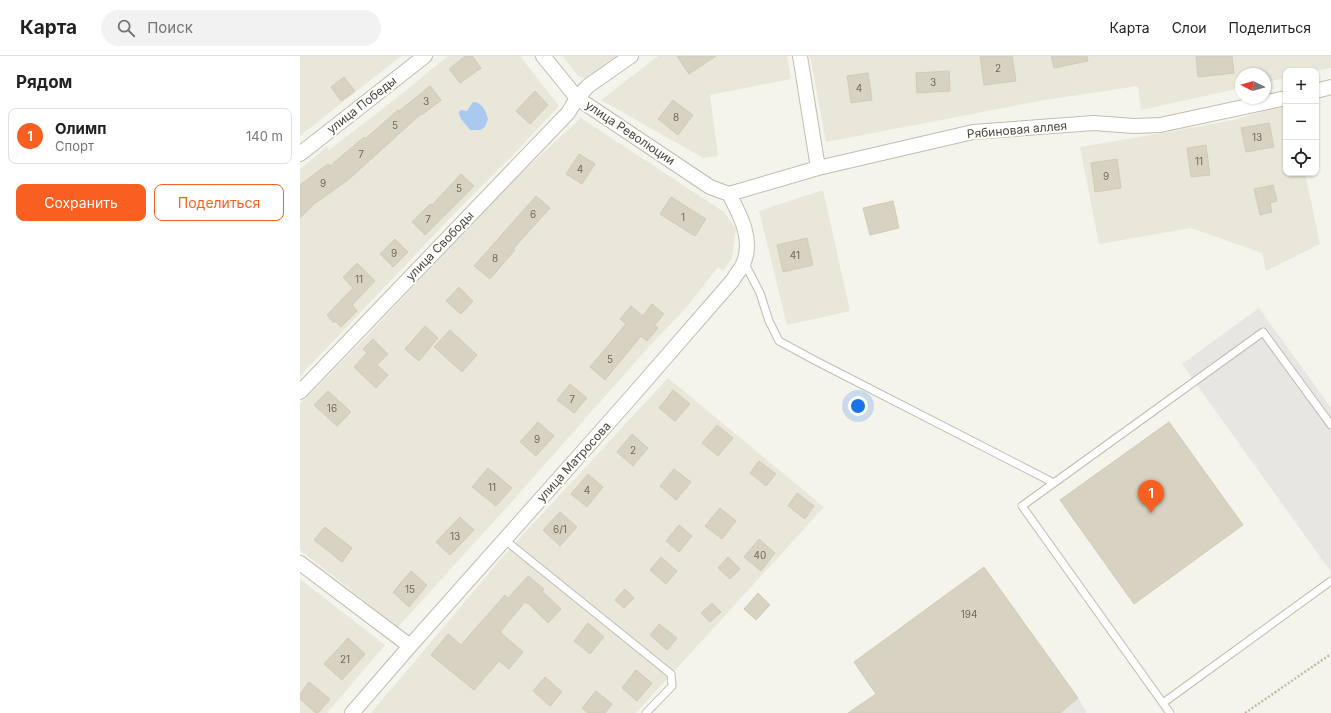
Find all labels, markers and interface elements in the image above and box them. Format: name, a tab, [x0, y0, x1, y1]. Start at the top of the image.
search box	[101, 10, 381, 46]
text: Карта	[20, 16, 77, 39]
icon: search	[115, 17, 137, 39]
text: Поиск	[147, 18, 193, 37]
text: Карта	[1109, 19, 1150, 36]
text: Слои	[1172, 19, 1207, 36]
text: Поделиться	[1229, 19, 1311, 36]
house number: 2	[995, 62, 1001, 74]
north arrow	[1235, 68, 1271, 104]
map controls	[1283, 68, 1319, 176]
button: +	[1283, 68, 1319, 104]
text: Рядом	[16, 72, 72, 92]
street label: улица Победы	[324, 73, 399, 136]
house number: 3	[930, 76, 936, 88]
house number: 4	[856, 82, 862, 94]
house number: 3	[423, 95, 429, 107]
street label: улица Революции	[583, 97, 678, 168]
button: −	[1283, 104, 1319, 140]
house number: 8	[673, 111, 679, 123]
street label: Рябиновая аллея	[966, 118, 1068, 141]
text: Олимп	[55, 119, 106, 138]
house number: 5	[392, 119, 398, 131]
text: 1	[27, 128, 33, 144]
text: 140 m	[246, 128, 283, 144]
house number: 13	[1252, 131, 1262, 143]
text: Спорт	[55, 138, 94, 154]
button: locate	[1283, 140, 1319, 176]
house number: 7	[358, 148, 364, 160]
house number: 11	[1195, 155, 1203, 167]
house number: 4	[577, 163, 583, 175]
house number: 9	[1103, 170, 1109, 182]
house number: 9	[320, 177, 326, 189]
house number: 5	[456, 182, 462, 194]
button: Сохранить	[16, 184, 146, 221]
button: Поделиться	[154, 184, 284, 221]
street label: улица Свободы	[403, 208, 477, 284]
house number: 6	[530, 208, 536, 220]
house number: 1	[681, 211, 685, 223]
house number: 7	[425, 213, 431, 225]
house number: 9	[391, 247, 397, 259]
house number: 41	[790, 249, 800, 261]
house number: 8	[492, 252, 498, 264]
house number: 11	[355, 273, 363, 285]
house number: 5	[607, 353, 613, 365]
house number: 7	[569, 393, 575, 405]
your location	[848, 396, 868, 416]
house number: 16	[327, 402, 337, 414]
street label: улица Матросова	[534, 418, 614, 505]
house number: 9	[534, 433, 540, 445]
house number: 2	[630, 444, 636, 456]
pin: 1	[1138, 480, 1164, 513]
house number: 11	[488, 481, 496, 493]
house number: 4	[584, 484, 590, 496]
house number: 6/1	[553, 523, 567, 535]
house number: 13	[450, 530, 460, 542]
house number: 40	[754, 549, 766, 561]
house number: 15	[405, 583, 415, 595]
house number: 194	[961, 608, 977, 620]
house number: 21	[340, 653, 350, 665]

